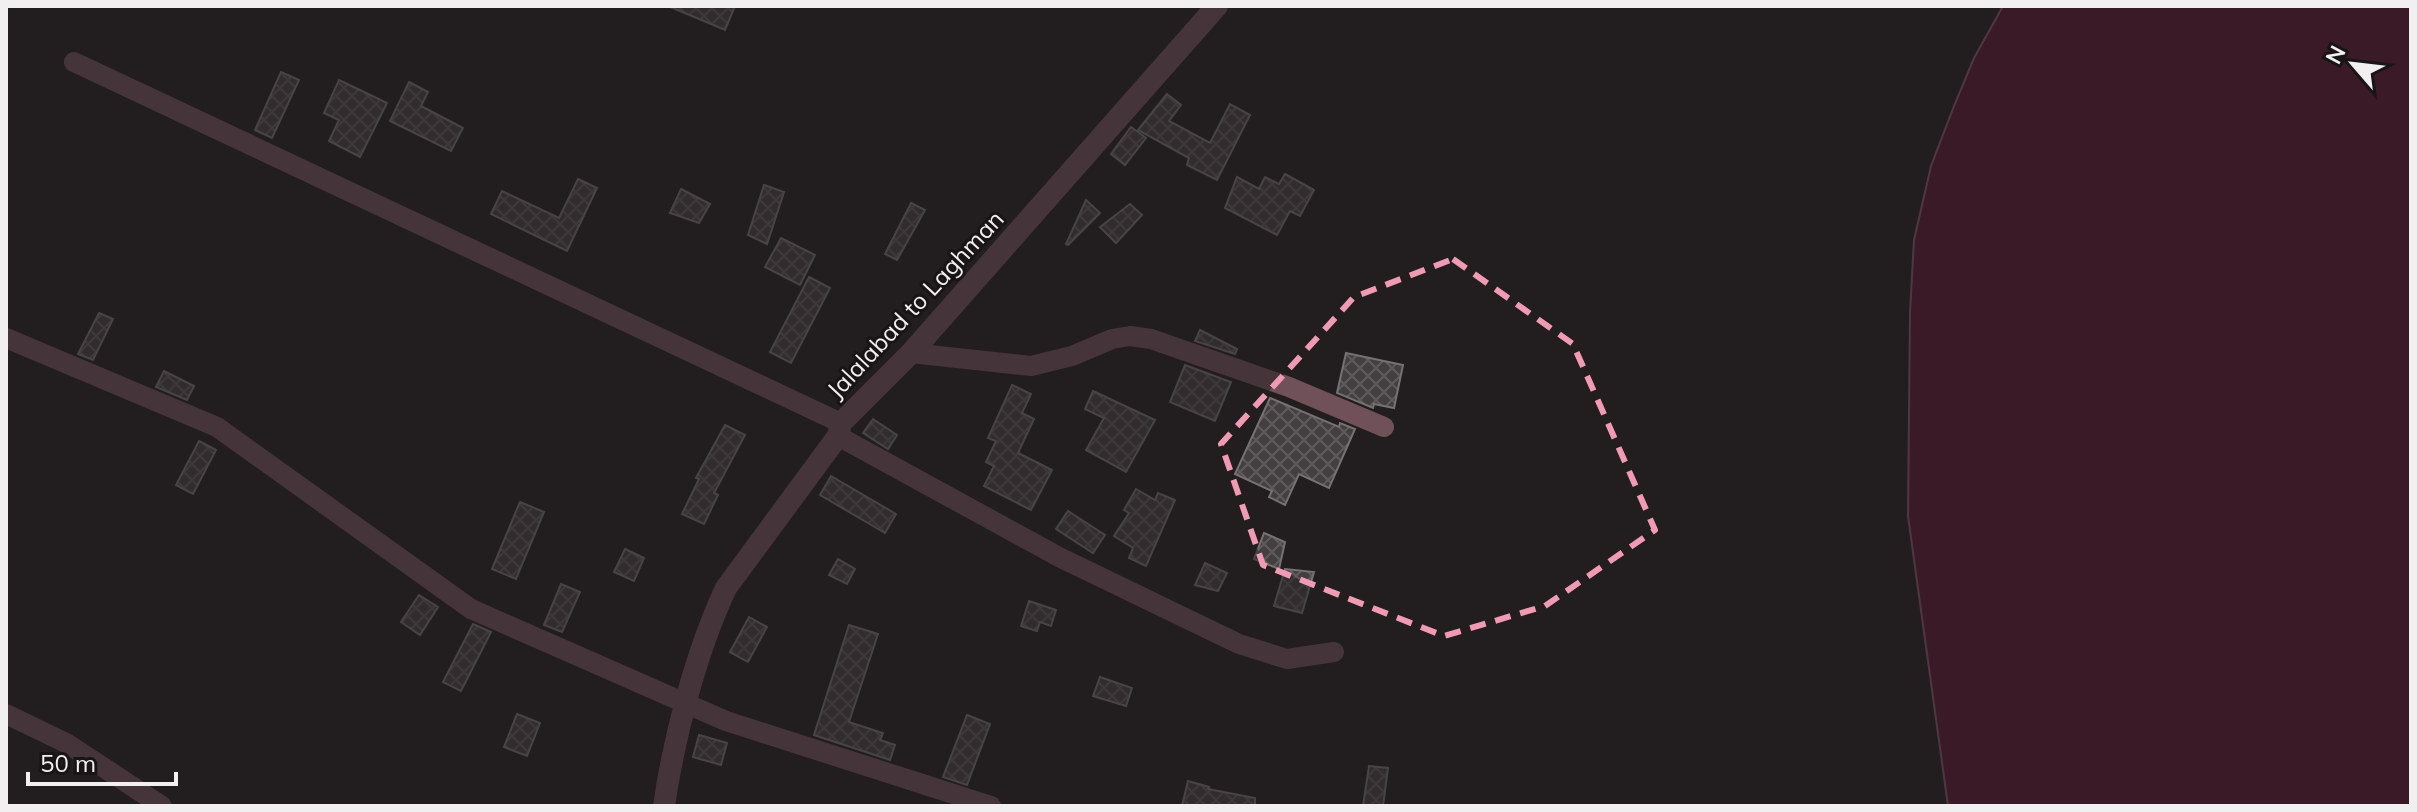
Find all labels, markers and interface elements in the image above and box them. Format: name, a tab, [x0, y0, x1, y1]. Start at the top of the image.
north arrow	[2313, 24, 2393, 104]
text: N	[2319, 41, 2352, 69]
street label: Jalalabad to Laghman	[820, 204, 1010, 404]
scale bar	[28, 736, 176, 786]
text: 50 m	[40, 748, 96, 778]

